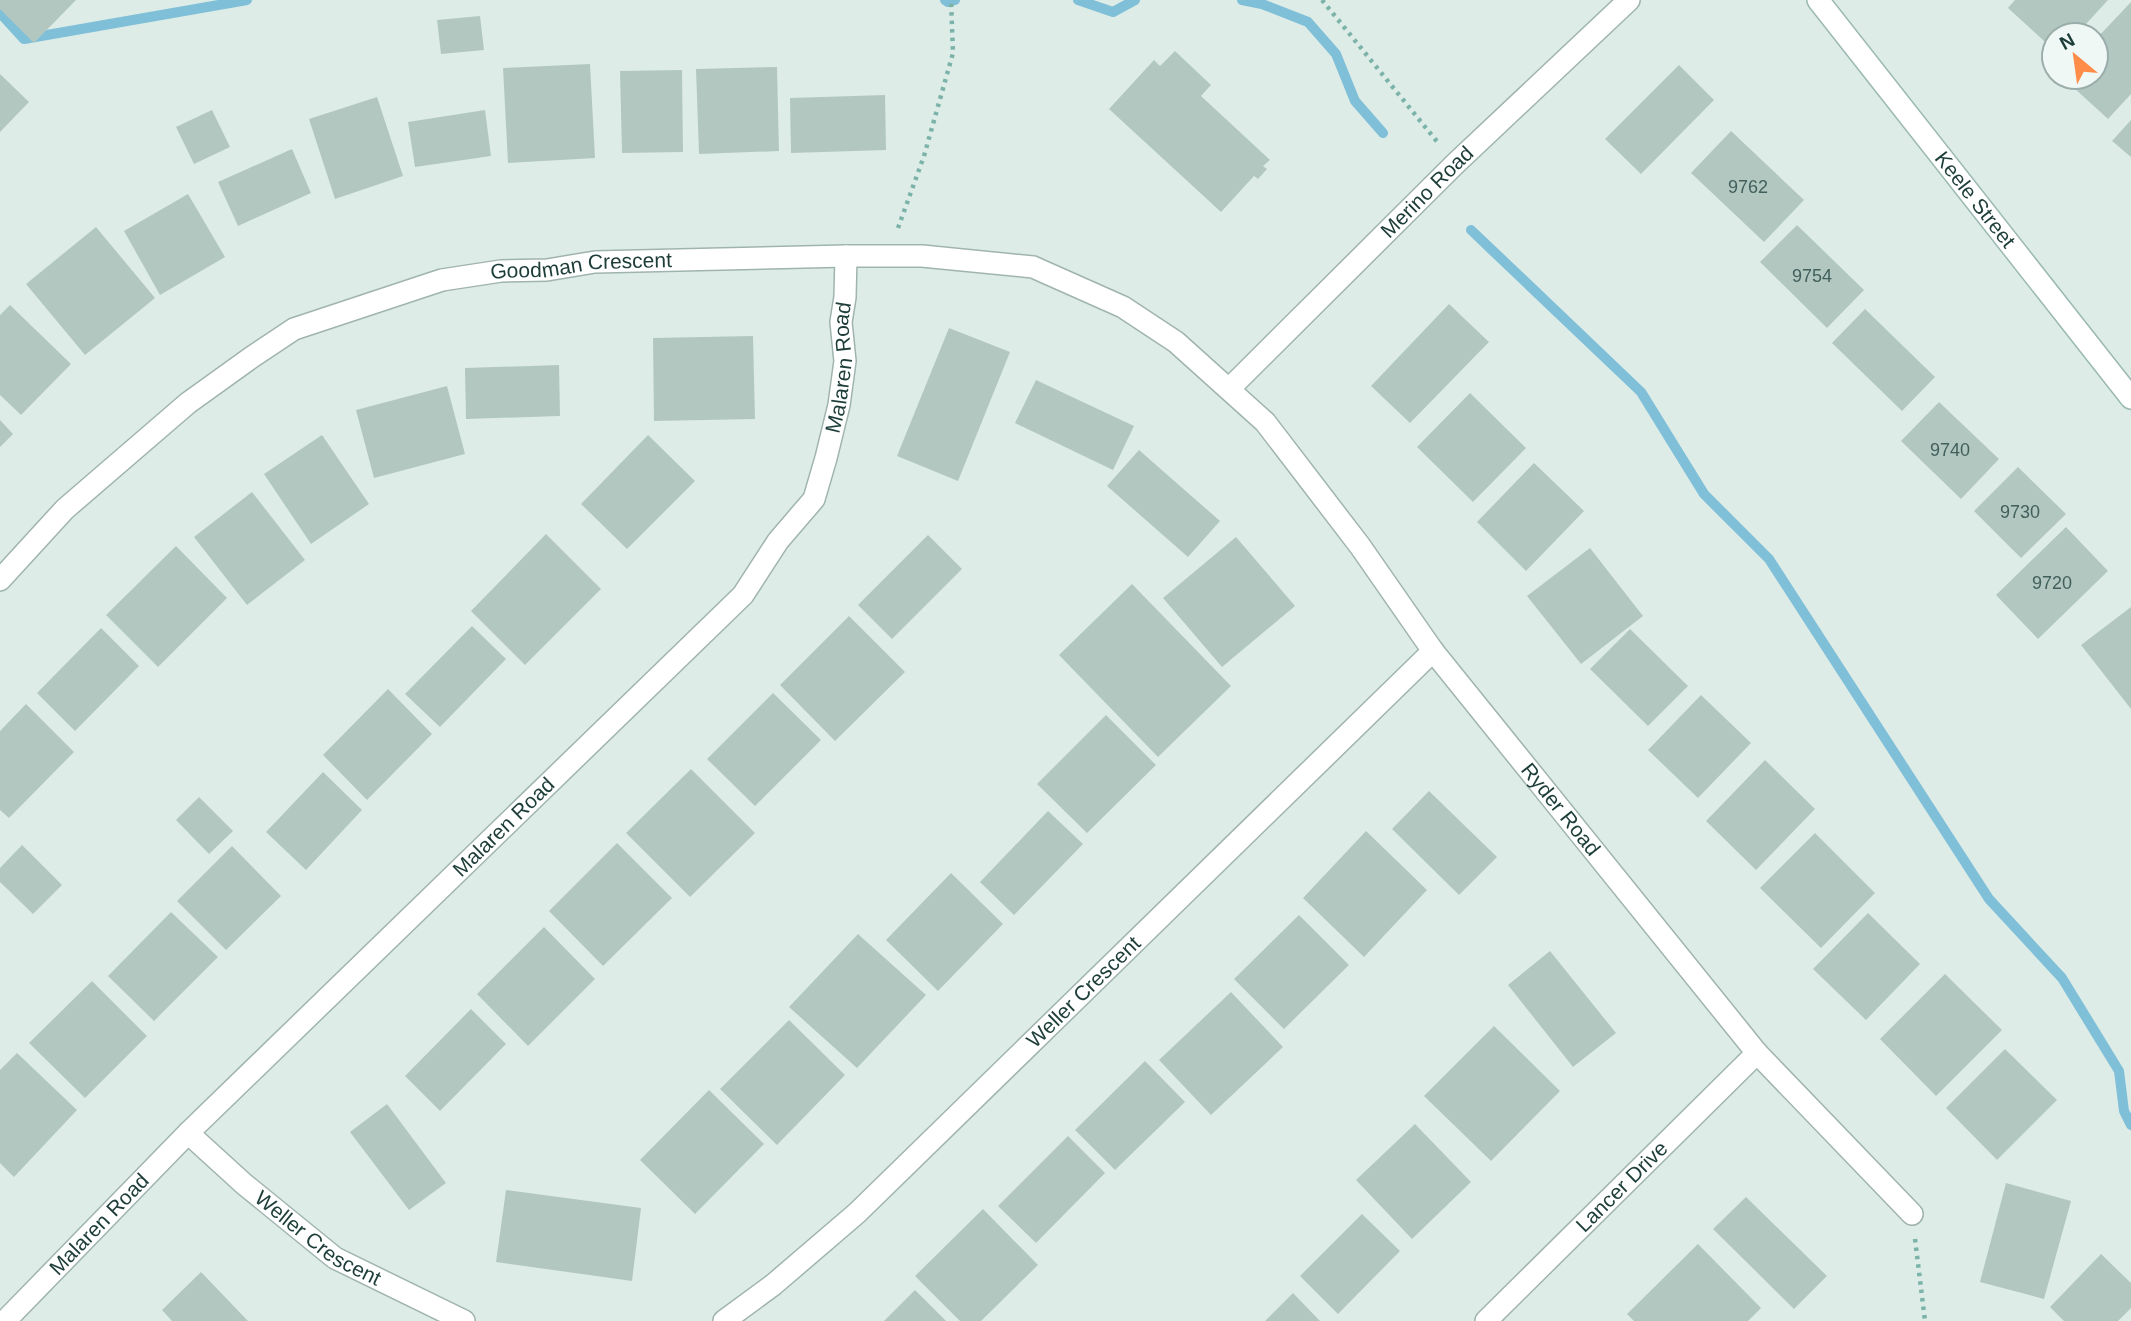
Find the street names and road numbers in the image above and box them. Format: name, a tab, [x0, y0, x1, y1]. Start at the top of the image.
street label: Merino Road	[1376, 141, 1478, 242]
street label: Keele Street	[1931, 147, 2020, 252]
street label: Goodman Crescent	[489, 248, 672, 283]
street label: Malaren Road	[821, 300, 856, 435]
street label: Ryder Road	[1517, 758, 1605, 860]
street label: Malaren Road	[448, 772, 559, 881]
street label: Weller Crescent	[1022, 931, 1145, 1052]
street label: Lancer Drive	[1571, 1136, 1672, 1236]
street label: Malaren Road	[45, 1169, 153, 1279]
street label: Weller Crescent	[251, 1186, 385, 1290]

